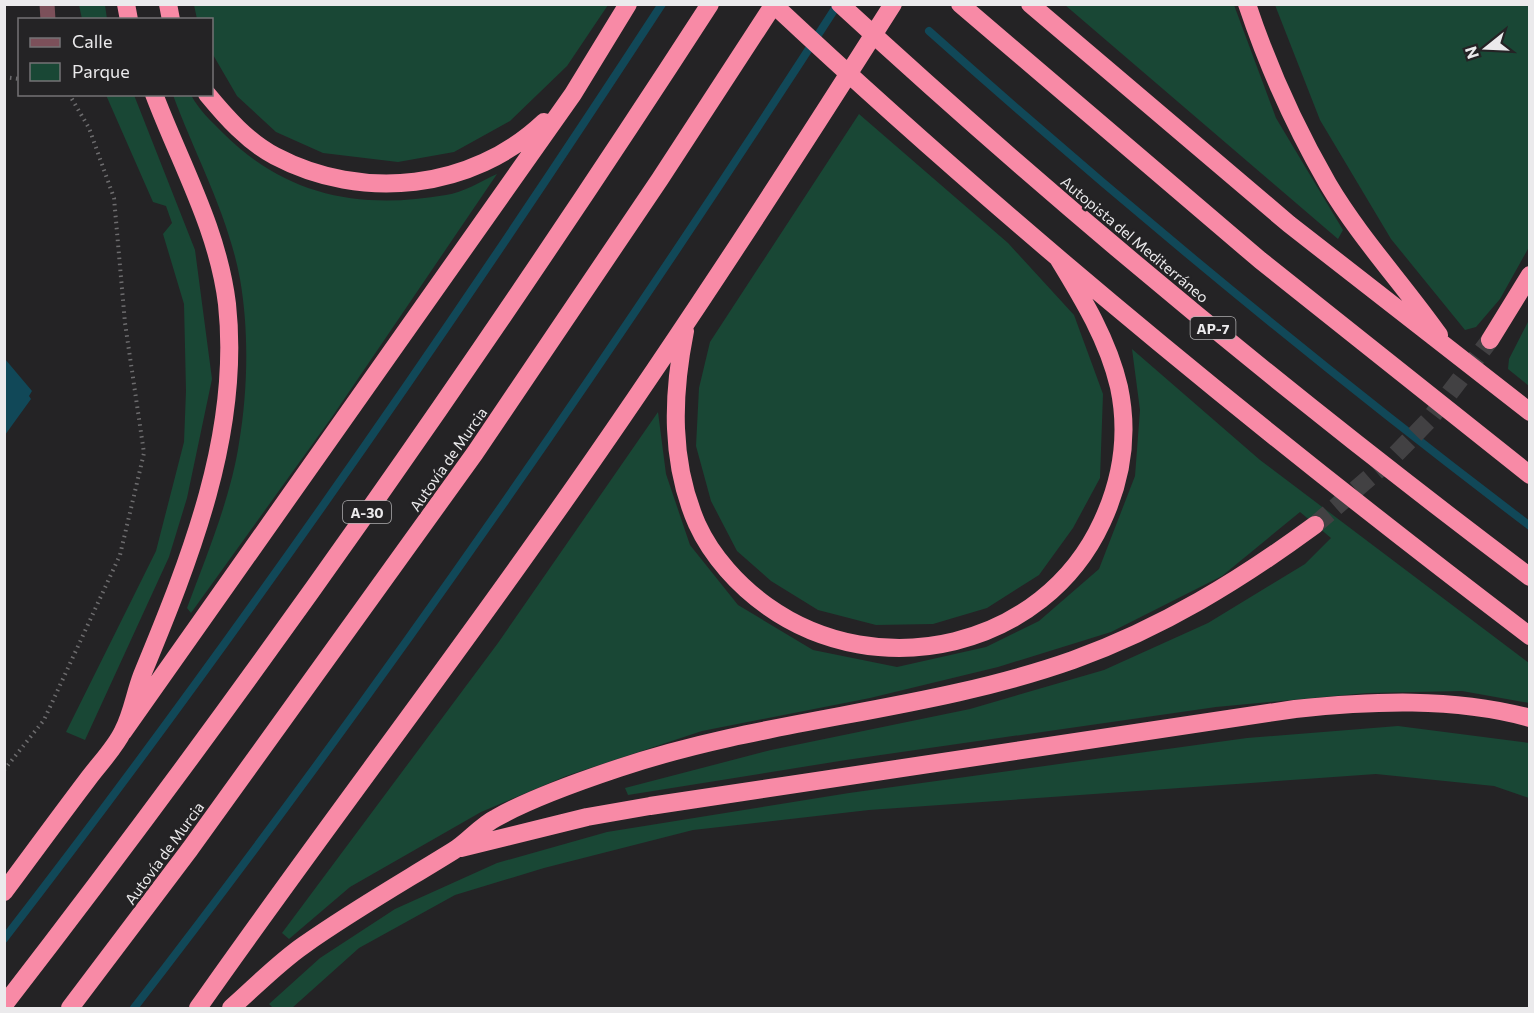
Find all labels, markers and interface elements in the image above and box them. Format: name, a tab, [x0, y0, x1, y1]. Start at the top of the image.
legend	[18, 18, 213, 96]
north arrow	[1456, 18, 1516, 78]
text: Calle	[72, 30, 112, 52]
text: N	[1460, 44, 1482, 61]
text: Parque	[72, 60, 130, 82]
street label: Autopista del Mediterráneo	[1058, 172, 1212, 306]
road number: AP-7	[1190, 317, 1236, 339]
street label: Autovía de Murcia	[405, 404, 491, 514]
road number: A-30	[343, 501, 391, 523]
street label: Autovía de Murcia	[121, 798, 207, 908]

